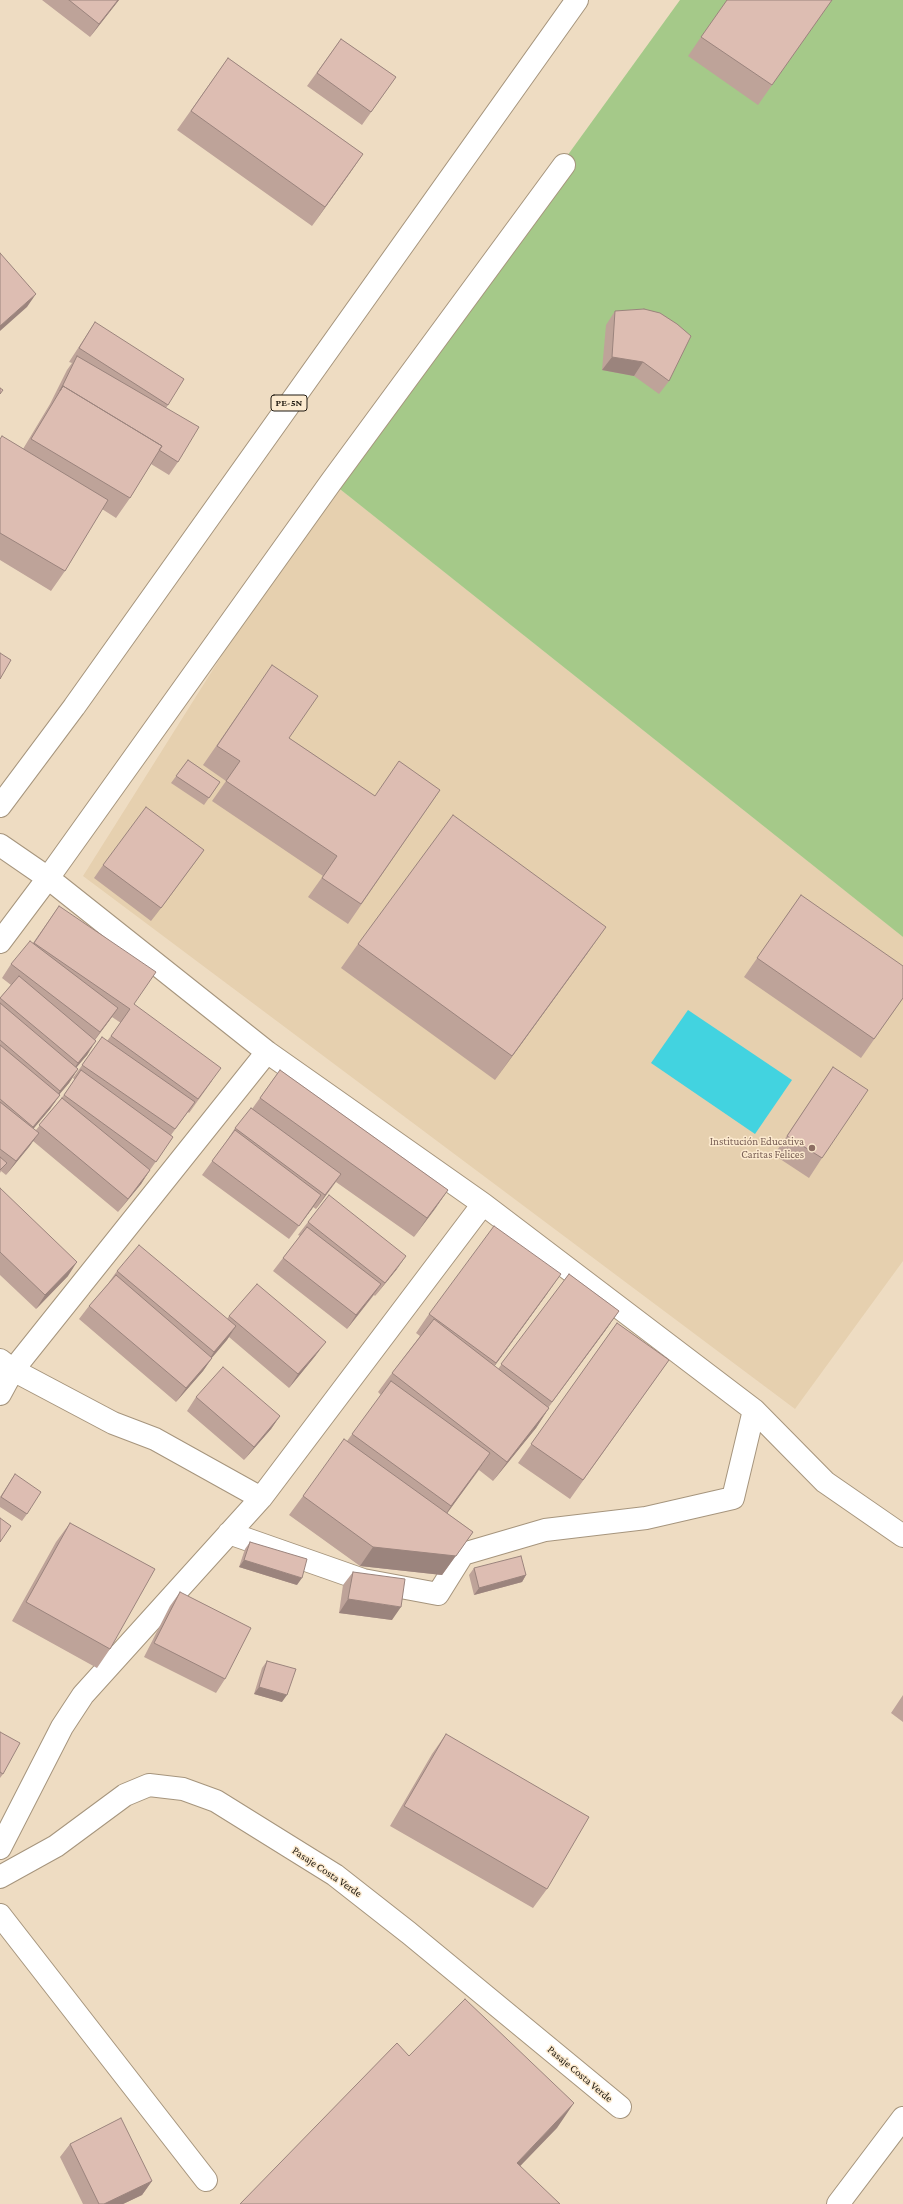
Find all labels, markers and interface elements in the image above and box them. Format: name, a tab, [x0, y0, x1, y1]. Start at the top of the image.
road number: PE-5N	[271, 395, 307, 411]
place label: Institución Educativa Caritas Felices	[710, 1135, 804, 1161]
marker: Institución Educativa Caritas Felices	[807, 1143, 817, 1153]
street label: Pasaje Costa Verde	[290, 1844, 364, 1900]
street label: Pasaje Costa Verde	[545, 2043, 615, 2105]

